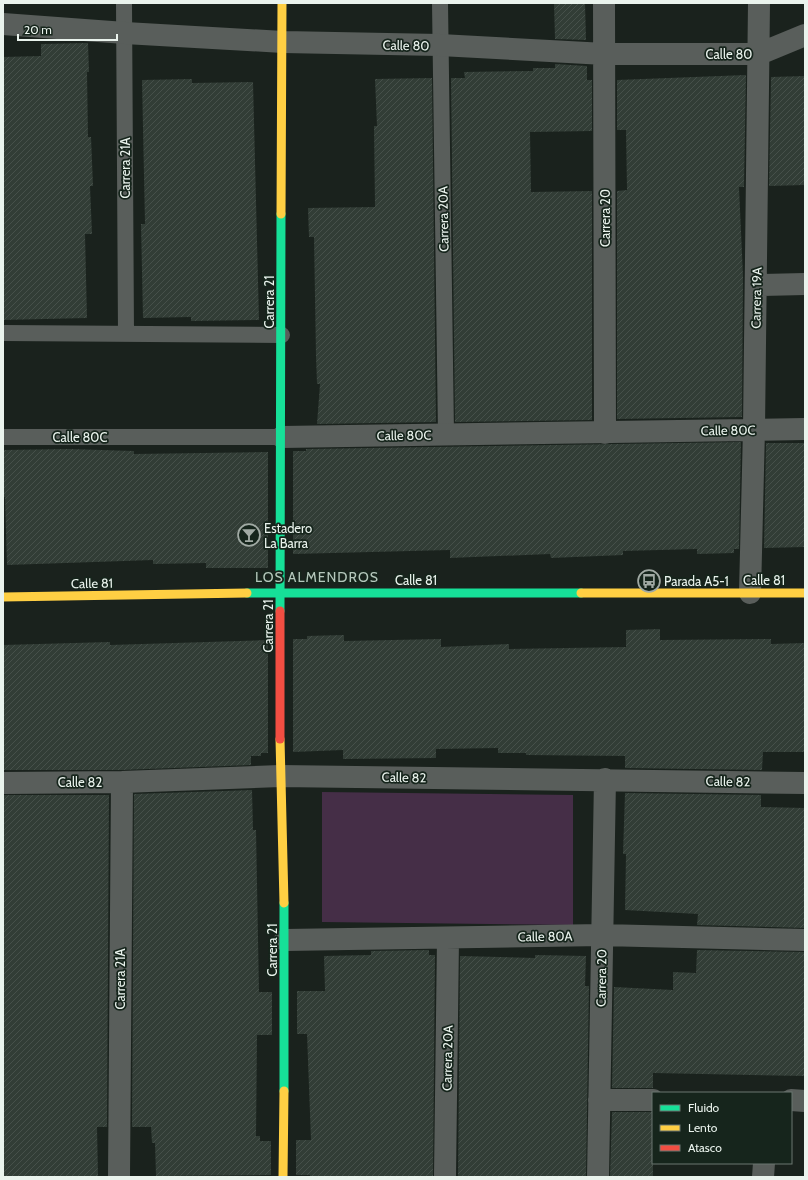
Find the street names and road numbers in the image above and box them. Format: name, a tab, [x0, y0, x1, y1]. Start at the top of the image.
street label: Calle 80	[382, 37, 430, 53]
street label: Calle 80	[706, 46, 752, 62]
street label: Carrera 21A	[117, 137, 133, 199]
street label: Carrera 20A	[434, 186, 452, 252]
street label: Carrera 20	[597, 189, 613, 247]
street label: Carrera 19A	[747, 267, 765, 329]
street label: Carrera 21	[261, 275, 277, 329]
street label: Calle 80C	[700, 422, 756, 438]
street label: Calle 80C	[376, 427, 432, 443]
street label: Calle 80C	[53, 429, 107, 445]
street label: Calle 81	[395, 572, 437, 588]
street label: Calle 81	[743, 572, 785, 588]
street label: Calle 81	[71, 575, 113, 591]
street label: Carrera 21	[260, 599, 276, 653]
street label: Calle 82	[382, 769, 427, 785]
street label: Calle 82	[706, 773, 751, 789]
street label: Calle 82	[58, 774, 102, 790]
street label: Carrera 21	[264, 923, 280, 977]
street label: Calle 80A	[517, 928, 573, 944]
street label: Carrera 21A	[112, 948, 128, 1010]
street label: Carrera 20	[592, 949, 610, 1007]
street label: Carrera 20A	[438, 1025, 456, 1091]

